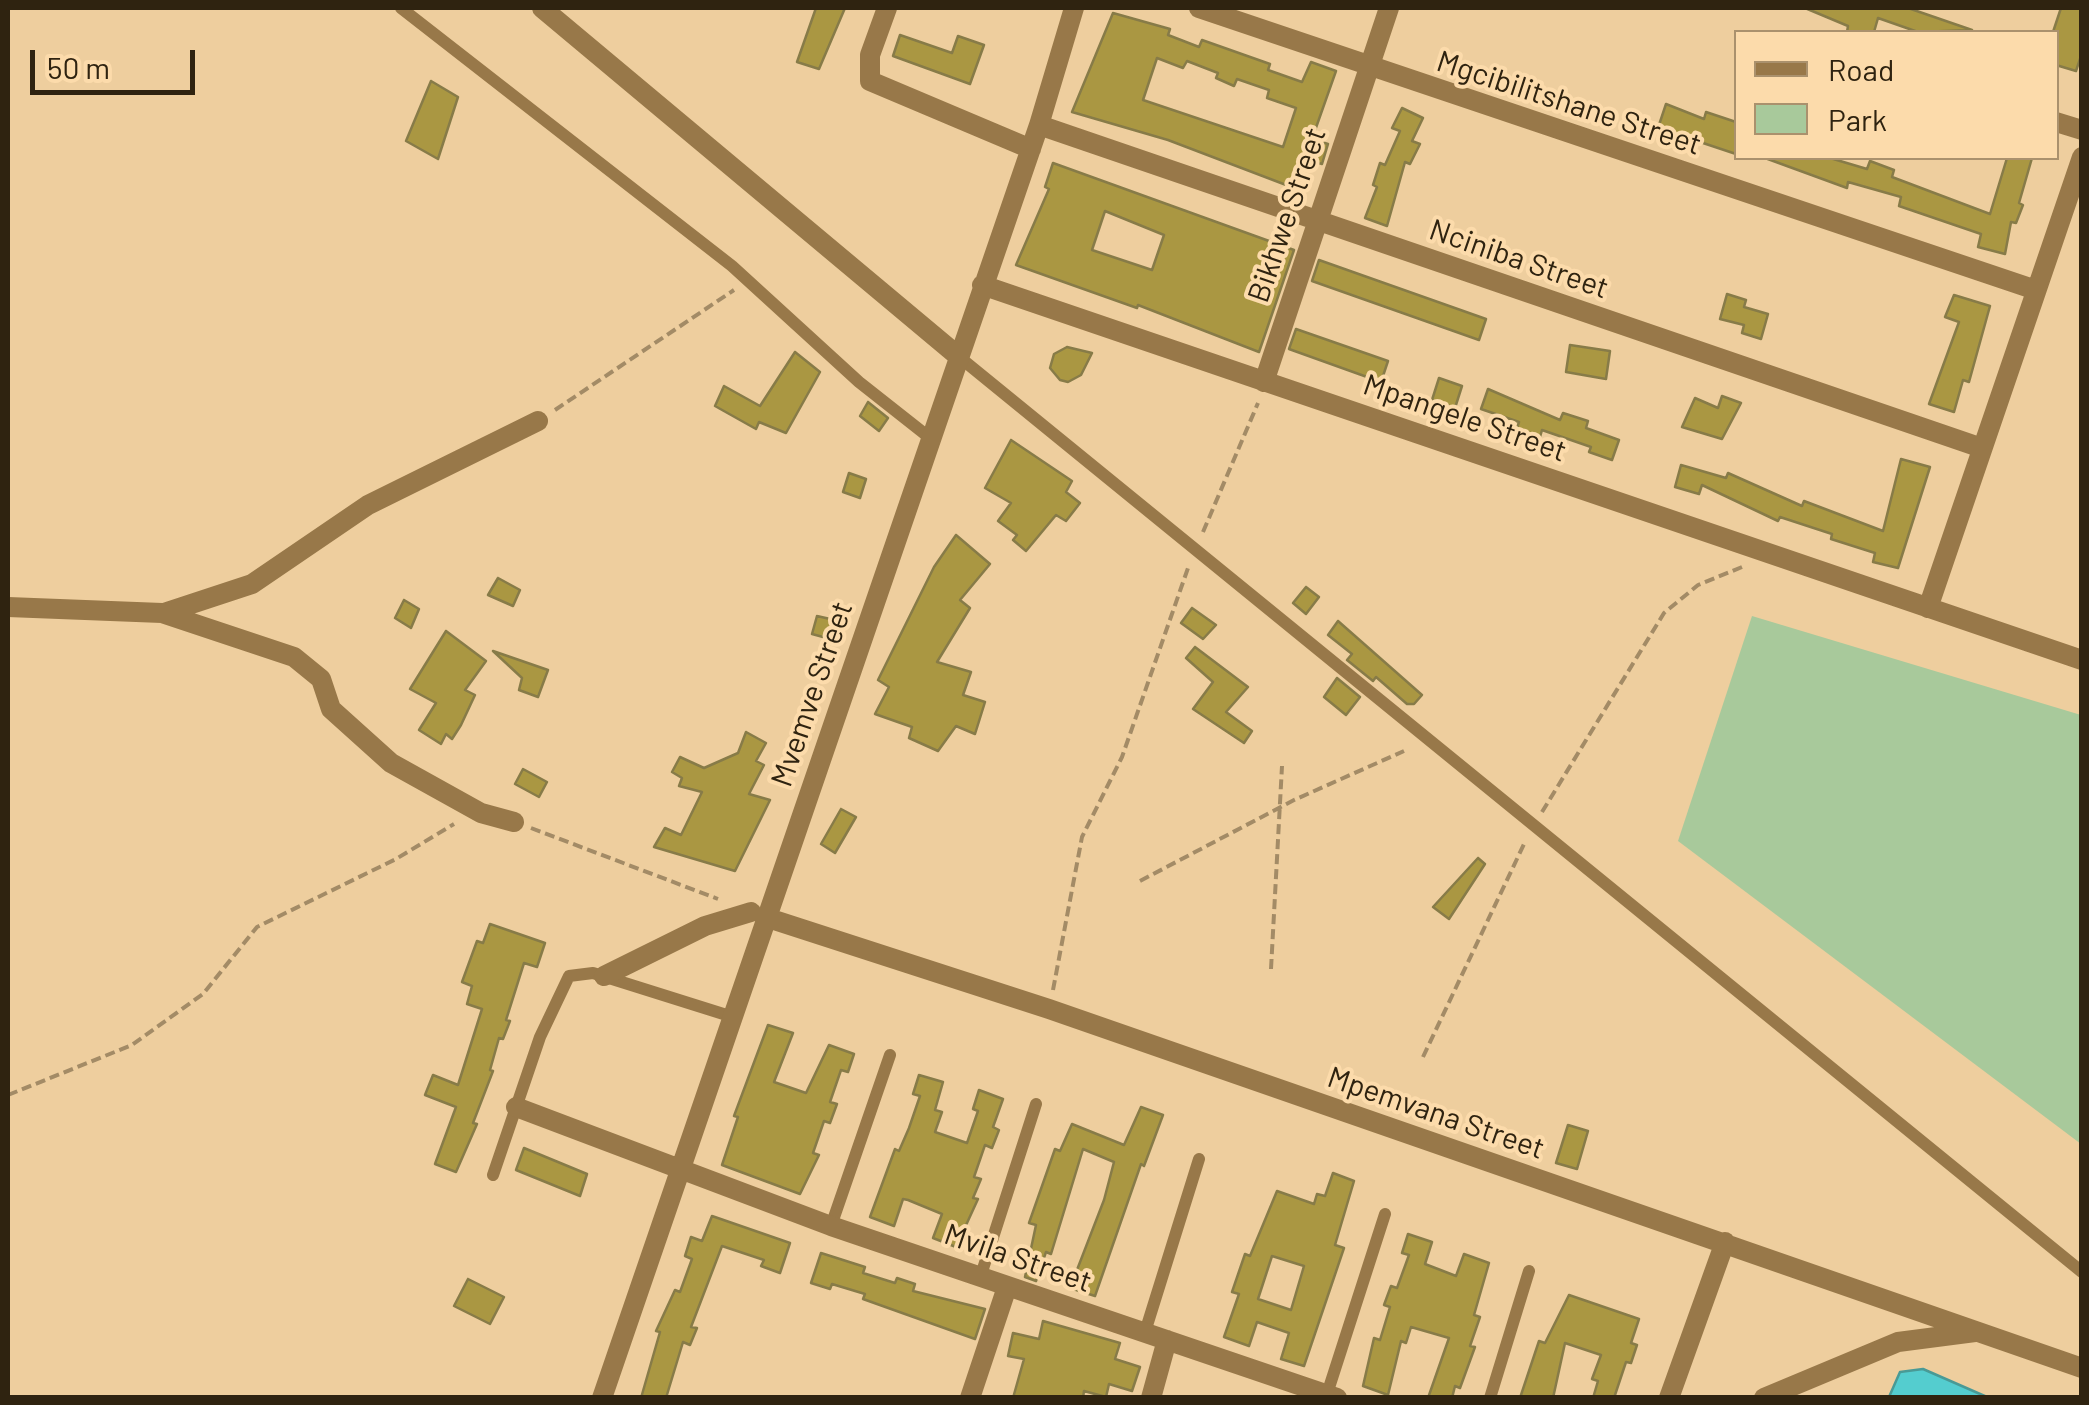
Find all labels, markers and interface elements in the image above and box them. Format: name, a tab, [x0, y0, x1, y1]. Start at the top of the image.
scale bar	[35, 30, 200, 92]
legend	[1734, 30, 2059, 160]
street label: Mgcibilitshane Street	[1432, 43, 1706, 163]
text: 50 m	[47, 49, 110, 85]
text: Road	[1828, 51, 1894, 87]
text: Park	[1828, 101, 1887, 137]
street label: Bikhwe Street	[1240, 123, 1334, 307]
street label: Nciniba Street	[1425, 212, 1613, 306]
street label: Mpangele Street	[1359, 366, 1571, 470]
street label: Mvemve Street	[764, 597, 860, 791]
street label: Mpemvana Street	[1323, 1059, 1549, 1167]
street label: Mvila Street	[940, 1216, 1096, 1300]

